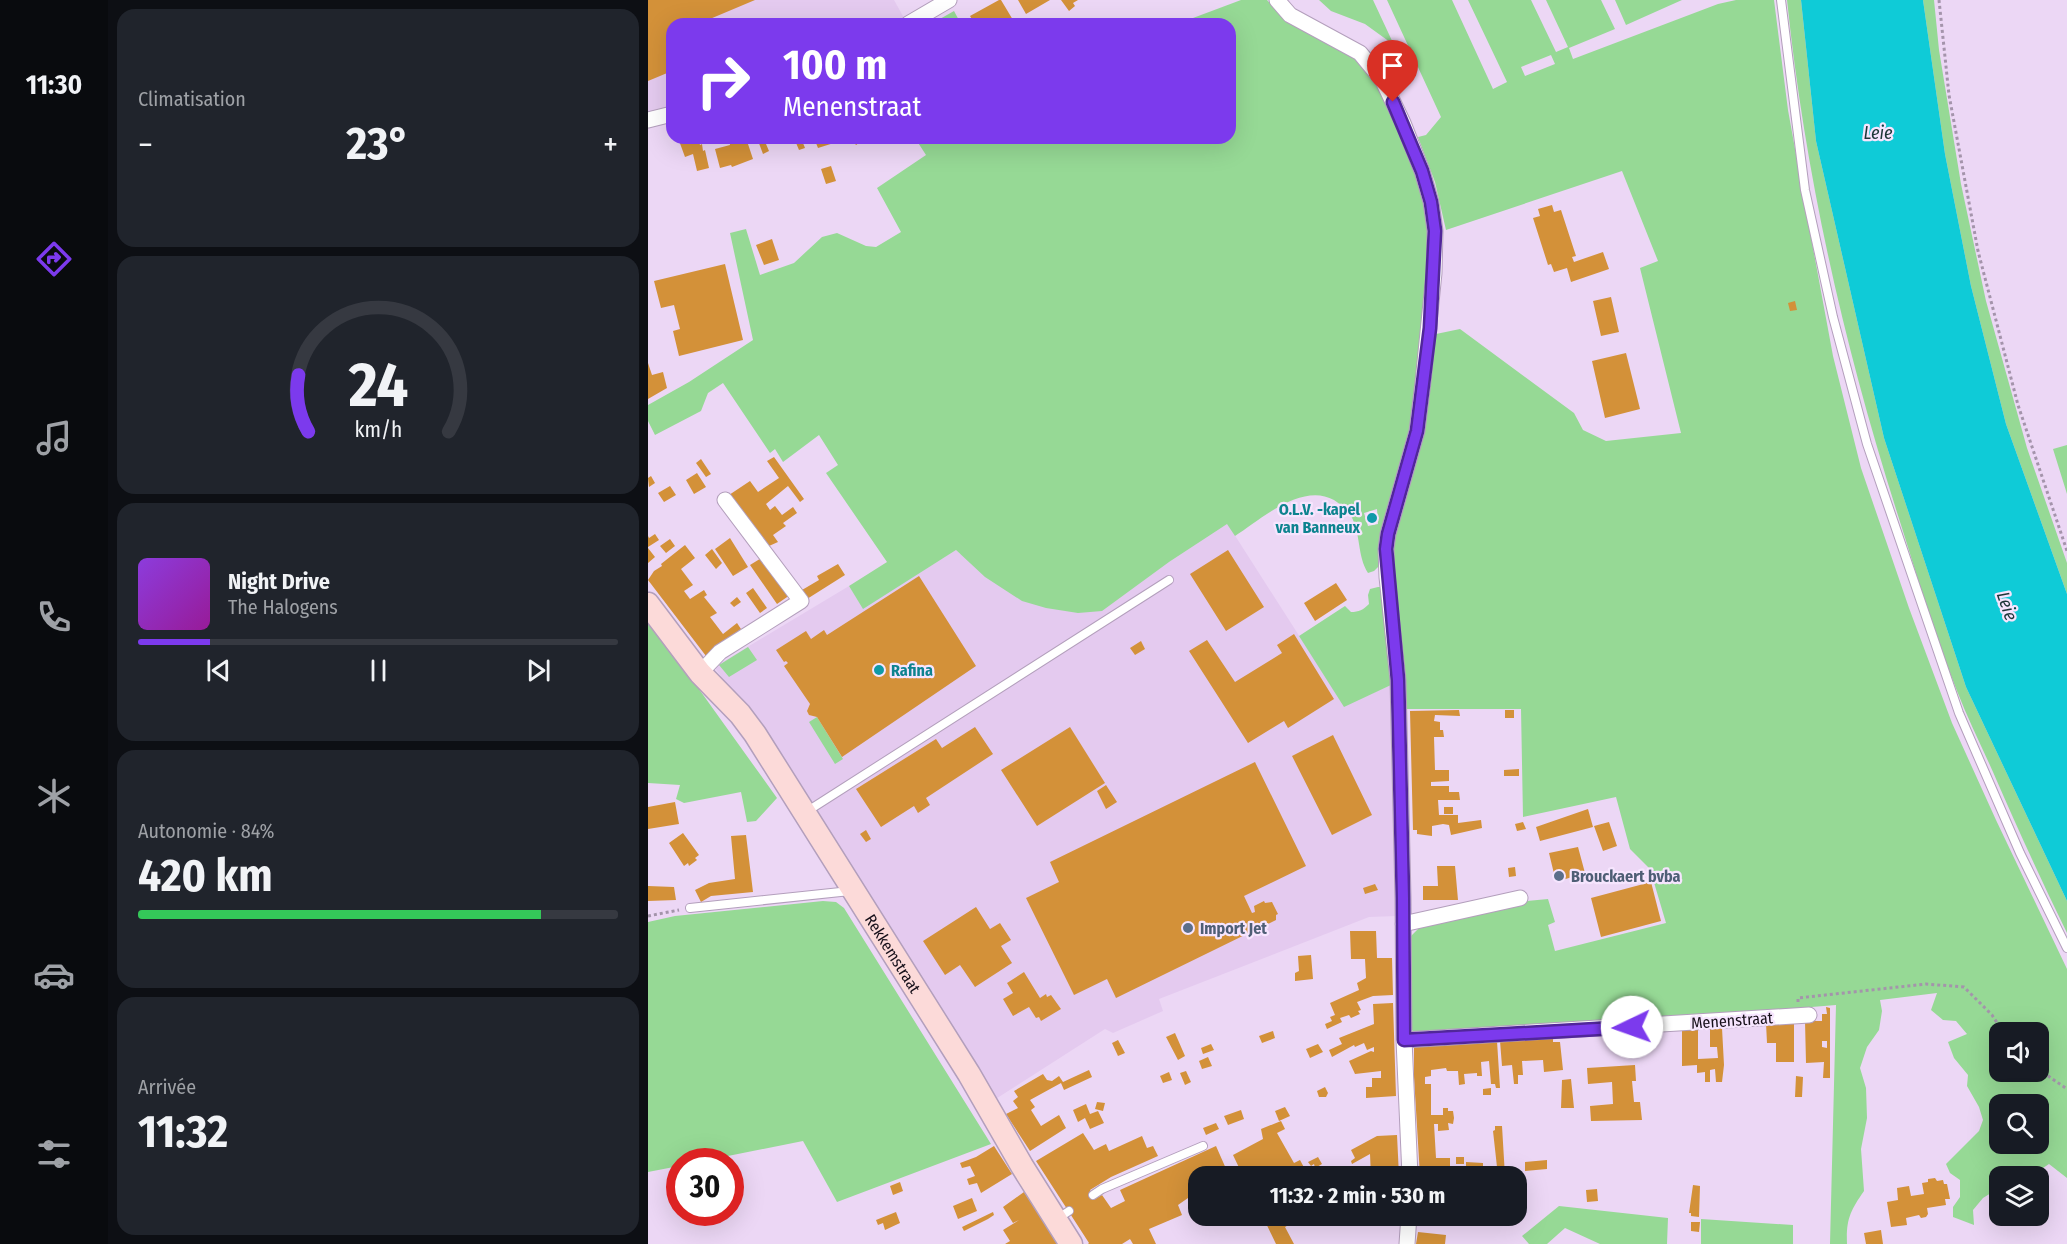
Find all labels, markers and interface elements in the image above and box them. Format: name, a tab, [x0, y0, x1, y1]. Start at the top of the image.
text: 100 m	[783, 40, 887, 90]
pin	[1367, 40, 1418, 102]
icon: right	[684, 42, 762, 120]
icon: arrive	[1376, 49, 1409, 82]
text: 11:30	[26, 69, 82, 101]
text: Climatisation	[138, 87, 246, 111]
text: Menenstraat	[783, 91, 921, 123]
text: 23°	[346, 117, 410, 171]
water label: Leie	[1863, 122, 1893, 144]
text: −	[138, 125, 153, 165]
text: +	[603, 125, 618, 165]
icon: directions	[33, 238, 75, 280]
text: 24	[347, 348, 408, 423]
icon: music	[33, 417, 75, 459]
text: km/h	[354, 417, 402, 443]
place label: O.L.V. -kapel van Banneux	[1275, 500, 1361, 537]
marker: O.L.V. -kapel van Banneux	[1365, 511, 1379, 525]
text: Night Drive	[228, 568, 330, 595]
water label: Leie	[1992, 589, 2022, 624]
text: The Halogens	[228, 595, 338, 619]
icon: phone	[33, 596, 75, 638]
icon: previous	[202, 654, 235, 687]
icon: pause	[362, 654, 395, 687]
icon: next	[522, 654, 555, 687]
place label: Rafina	[891, 661, 933, 680]
marker: Rafina	[872, 663, 886, 677]
icon: climate	[33, 775, 75, 817]
text: Autonomie · 84%	[138, 819, 275, 843]
text: 420 km	[138, 849, 273, 903]
place label: Brouckaert bvba	[1571, 867, 1681, 886]
marker: Brouckaert bvba	[1552, 869, 1566, 883]
street label: Rekkemstraat	[861, 911, 925, 997]
place label: Import Jet	[1200, 919, 1267, 938]
marker: Import Jet	[1181, 921, 1195, 935]
icon: car	[33, 954, 75, 996]
position arrow	[1600, 995, 1664, 1059]
street label: Menenstraat	[1690, 1008, 1774, 1033]
map controls	[1989, 1022, 2049, 1226]
button: sound	[1989, 1022, 2049, 1082]
text: Arrivée	[138, 1075, 196, 1099]
button: search	[1989, 1094, 2049, 1154]
text: 11:32	[138, 1105, 228, 1159]
icon: filters	[33, 1133, 75, 1175]
speed limit sign: 30	[666, 1148, 744, 1226]
button: layers	[1989, 1166, 2049, 1226]
text: 11:32 · 2 min · 530 m	[1270, 1182, 1445, 1209]

